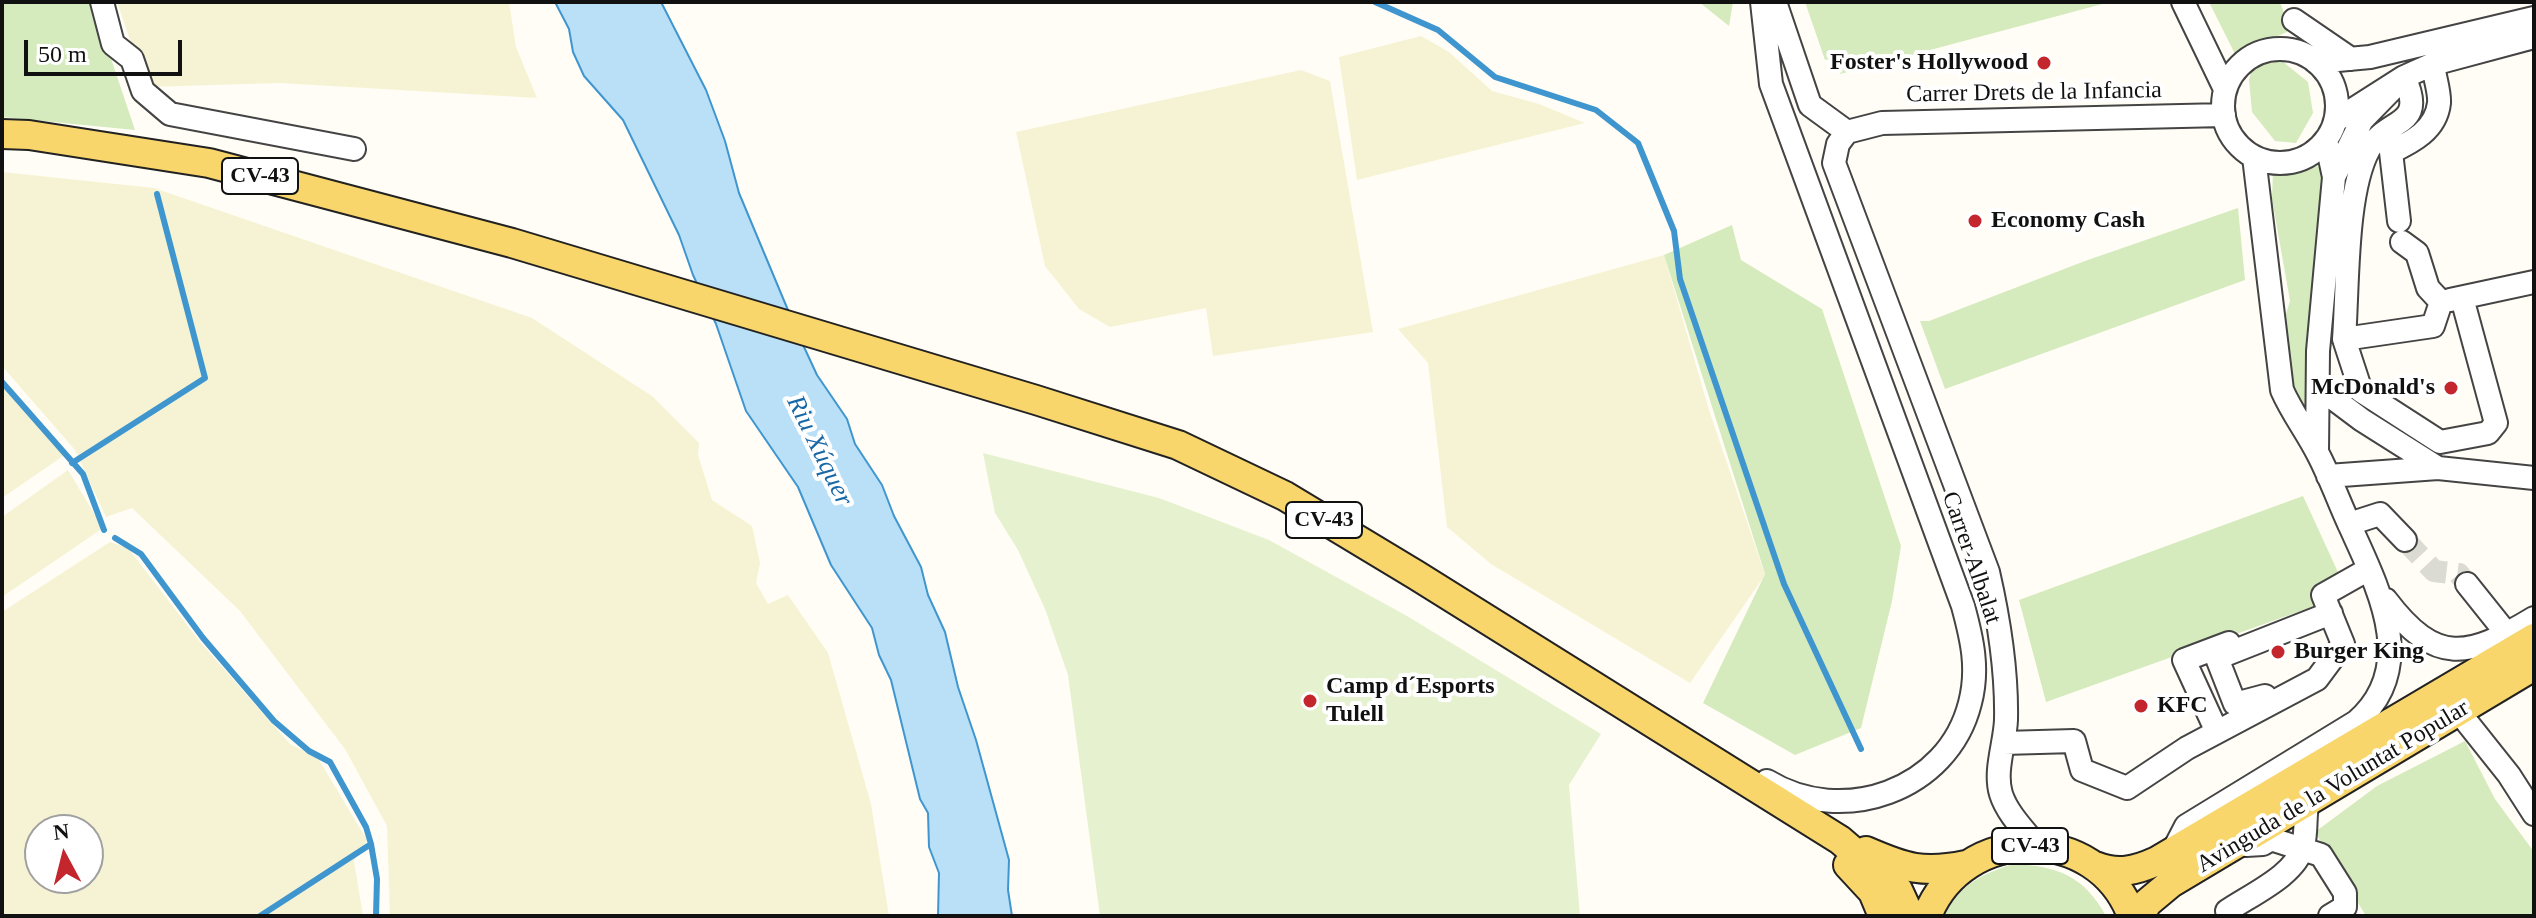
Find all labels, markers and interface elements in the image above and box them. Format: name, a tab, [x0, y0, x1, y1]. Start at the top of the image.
scale bar	[28, 24, 186, 74]
text: 50 m	[38, 41, 87, 67]
place label: Foster's Hollywood	[1830, 49, 2028, 77]
marker: Foster's Hollywood	[2035, 54, 2053, 72]
street label: Carrer Drets de la Infancia	[1906, 76, 2162, 110]
road number: CV-43	[222, 158, 298, 194]
place label: Economy Cash	[1991, 207, 2145, 235]
marker: Economy Cash	[1966, 212, 1984, 230]
place label: McDonald's	[2311, 374, 2435, 402]
marker: McDonald's	[2442, 379, 2460, 397]
water label: Riu Xúquer	[779, 391, 859, 511]
street label: Carrer Albalat	[1935, 488, 2007, 628]
road number: CV-43	[1286, 502, 1362, 538]
place label: Burger King	[2294, 638, 2424, 666]
marker: Burger King	[2269, 643, 2287, 661]
place label: Camp d´Esports Tulell	[1326, 673, 1495, 729]
marker: Camp d´Esports Tulell	[1301, 692, 1319, 710]
place label: KFC	[2157, 692, 2208, 720]
street label: Avinguda de la Voluntat Popular	[2192, 694, 2474, 880]
marker: KFC	[2132, 697, 2150, 715]
north arrow	[24, 814, 104, 894]
text: N	[52, 818, 71, 845]
road number: CV-43	[1992, 828, 2068, 864]

